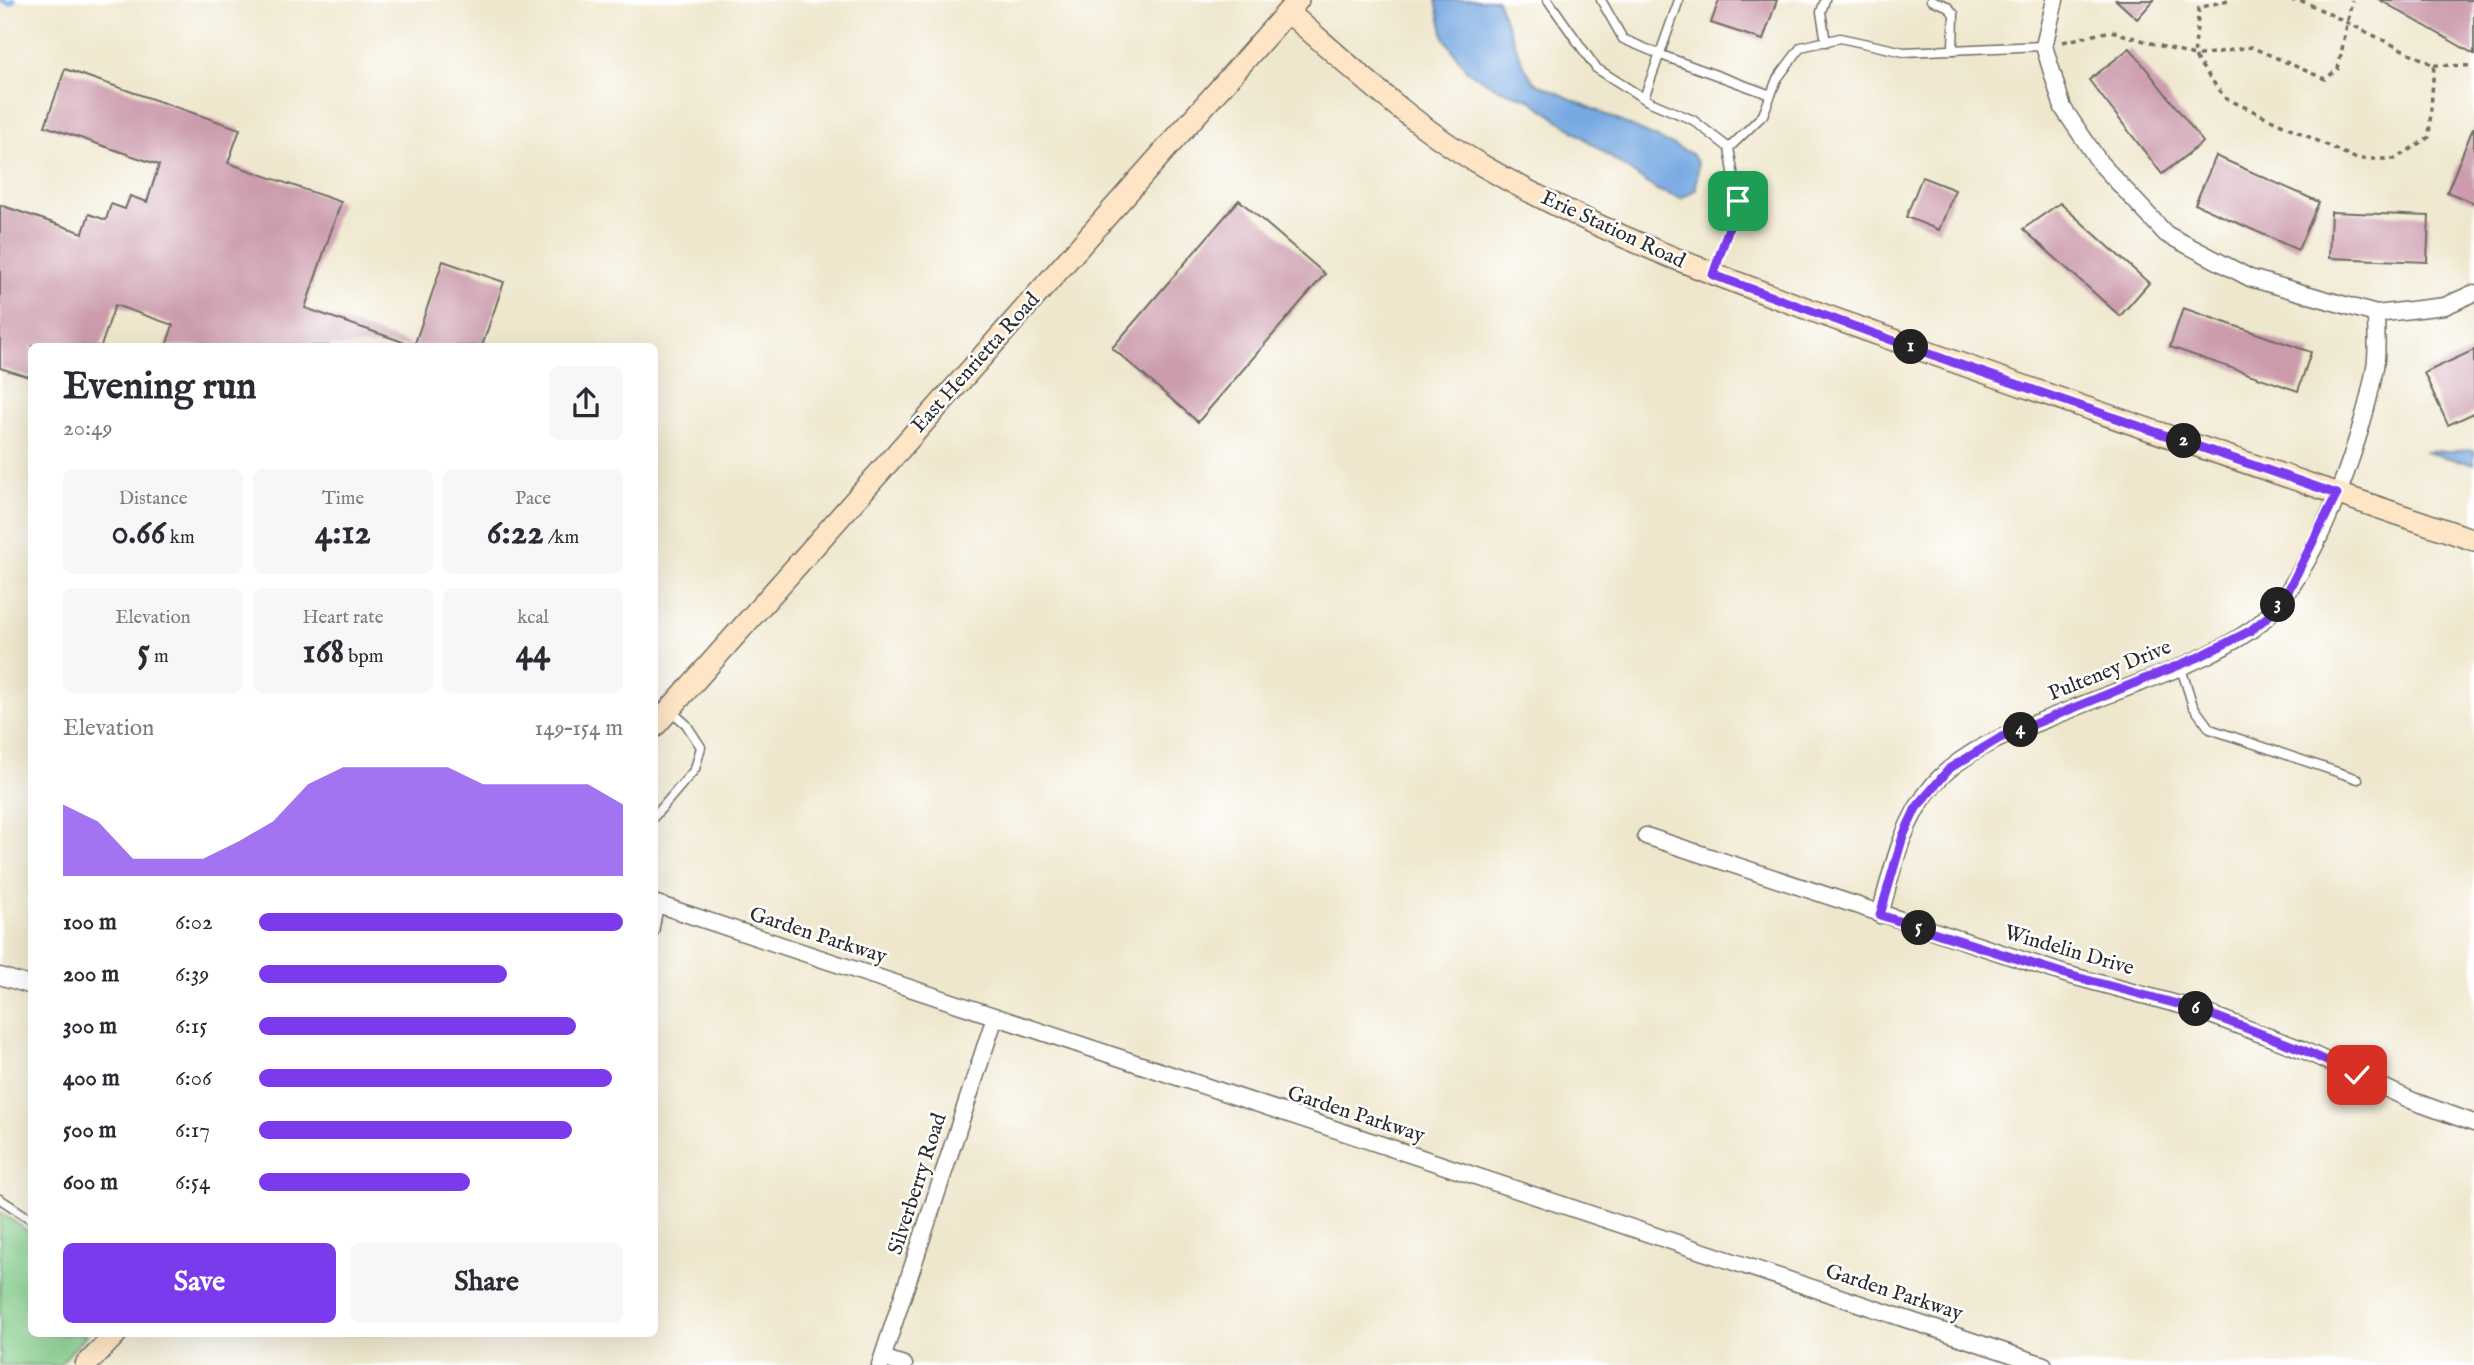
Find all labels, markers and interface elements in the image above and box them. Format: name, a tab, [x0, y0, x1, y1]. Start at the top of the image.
pin	[1708, 171, 1768, 231]
icon: arrive	[1719, 182, 1757, 220]
street label: Erie Station Road	[1536, 185, 1690, 276]
street label: East Henrietta Road	[906, 287, 1047, 439]
pin: 1	[1894, 330, 1928, 364]
text: 1	[1907, 334, 1914, 358]
text: Evening run	[63, 364, 257, 412]
button: share	[549, 366, 623, 440]
text: 20:49	[63, 414, 112, 443]
pin: 2	[2166, 424, 2202, 458]
text: 2	[2179, 428, 2188, 452]
text: Distance	[119, 487, 187, 511]
text: Time	[322, 487, 364, 511]
text: Pace	[515, 487, 551, 511]
text: 0.66	[111, 511, 166, 556]
text: 4:12	[315, 511, 371, 556]
text: 6:22	[487, 511, 544, 556]
text: km	[166, 526, 195, 550]
text: /km	[544, 526, 579, 550]
pin: 3	[2260, 588, 2296, 622]
text: 3	[2274, 592, 2281, 616]
text: Elevation	[115, 606, 191, 630]
text: Heart rate	[302, 606, 384, 630]
text: kcal	[517, 606, 549, 630]
text: 5	[137, 630, 150, 675]
text: 168	[303, 630, 344, 675]
text: 44	[516, 630, 550, 675]
street label: Pulteney Drive	[2045, 634, 2176, 708]
text: m	[150, 645, 169, 669]
text: bpm	[344, 645, 383, 669]
pin: 4	[2004, 712, 2038, 748]
text: Elevation	[63, 714, 154, 743]
text: 149–154 m	[535, 714, 623, 743]
text: 4	[2016, 717, 2025, 741]
street label: Garden Parkway	[746, 901, 891, 971]
text: 100 m	[63, 908, 117, 937]
text: 6:02	[175, 908, 213, 937]
pin: 5	[1902, 911, 1937, 946]
text: 5	[1915, 915, 1922, 939]
street label: Windelin Drive	[2001, 920, 2137, 983]
text: 200 m	[63, 960, 119, 989]
text: 6:39	[175, 960, 209, 989]
pin: 6	[2178, 992, 2214, 1026]
text: 6	[2191, 996, 2200, 1020]
text: 300 m	[63, 1012, 117, 1041]
text: 6:15	[175, 1012, 208, 1041]
pin	[2327, 1045, 2387, 1105]
icon: check	[2338, 1056, 2376, 1094]
text: 400 m	[63, 1064, 120, 1093]
text: 6:06	[175, 1064, 212, 1093]
street label: Garden Parkway	[1284, 1080, 1429, 1150]
street label: Silverberry Road	[882, 1109, 954, 1258]
text: 500 m	[63, 1116, 117, 1145]
text: 6:17	[175, 1116, 210, 1145]
text: 600 m	[63, 1168, 118, 1197]
text: 6:54	[175, 1168, 210, 1197]
button: Save	[63, 1243, 336, 1323]
button: Share	[350, 1243, 623, 1323]
street label: Garden Parkway	[1822, 1258, 1967, 1328]

